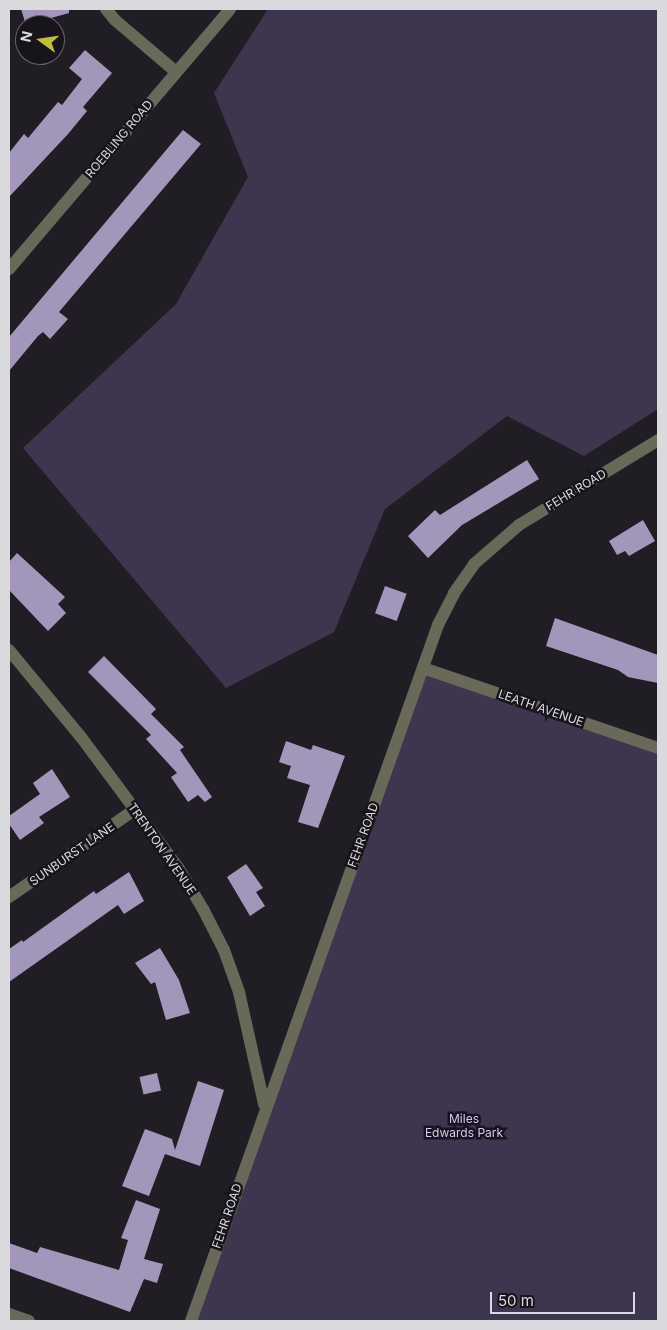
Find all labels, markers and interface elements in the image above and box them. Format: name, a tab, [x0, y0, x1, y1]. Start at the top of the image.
north arrow	[15, 15, 65, 65]
text: N	[16, 29, 35, 44]
street label: ROEBLING ROAD	[82, 97, 156, 181]
street label: FEHR ROAD	[543, 466, 609, 514]
street label: LEATH AVENUE	[496, 687, 586, 729]
street label: TRENTON AVENUE	[125, 800, 199, 898]
street label: FEHR ROAD	[345, 801, 381, 869]
street label: SUNBURST LANE	[27, 819, 117, 889]
park label: Miles Edwards Park	[425, 1112, 503, 1140]
street label: FEHR ROAD	[209, 1182, 245, 1250]
scale bar	[492, 1282, 637, 1314]
text: 50 m	[498, 1291, 534, 1310]

